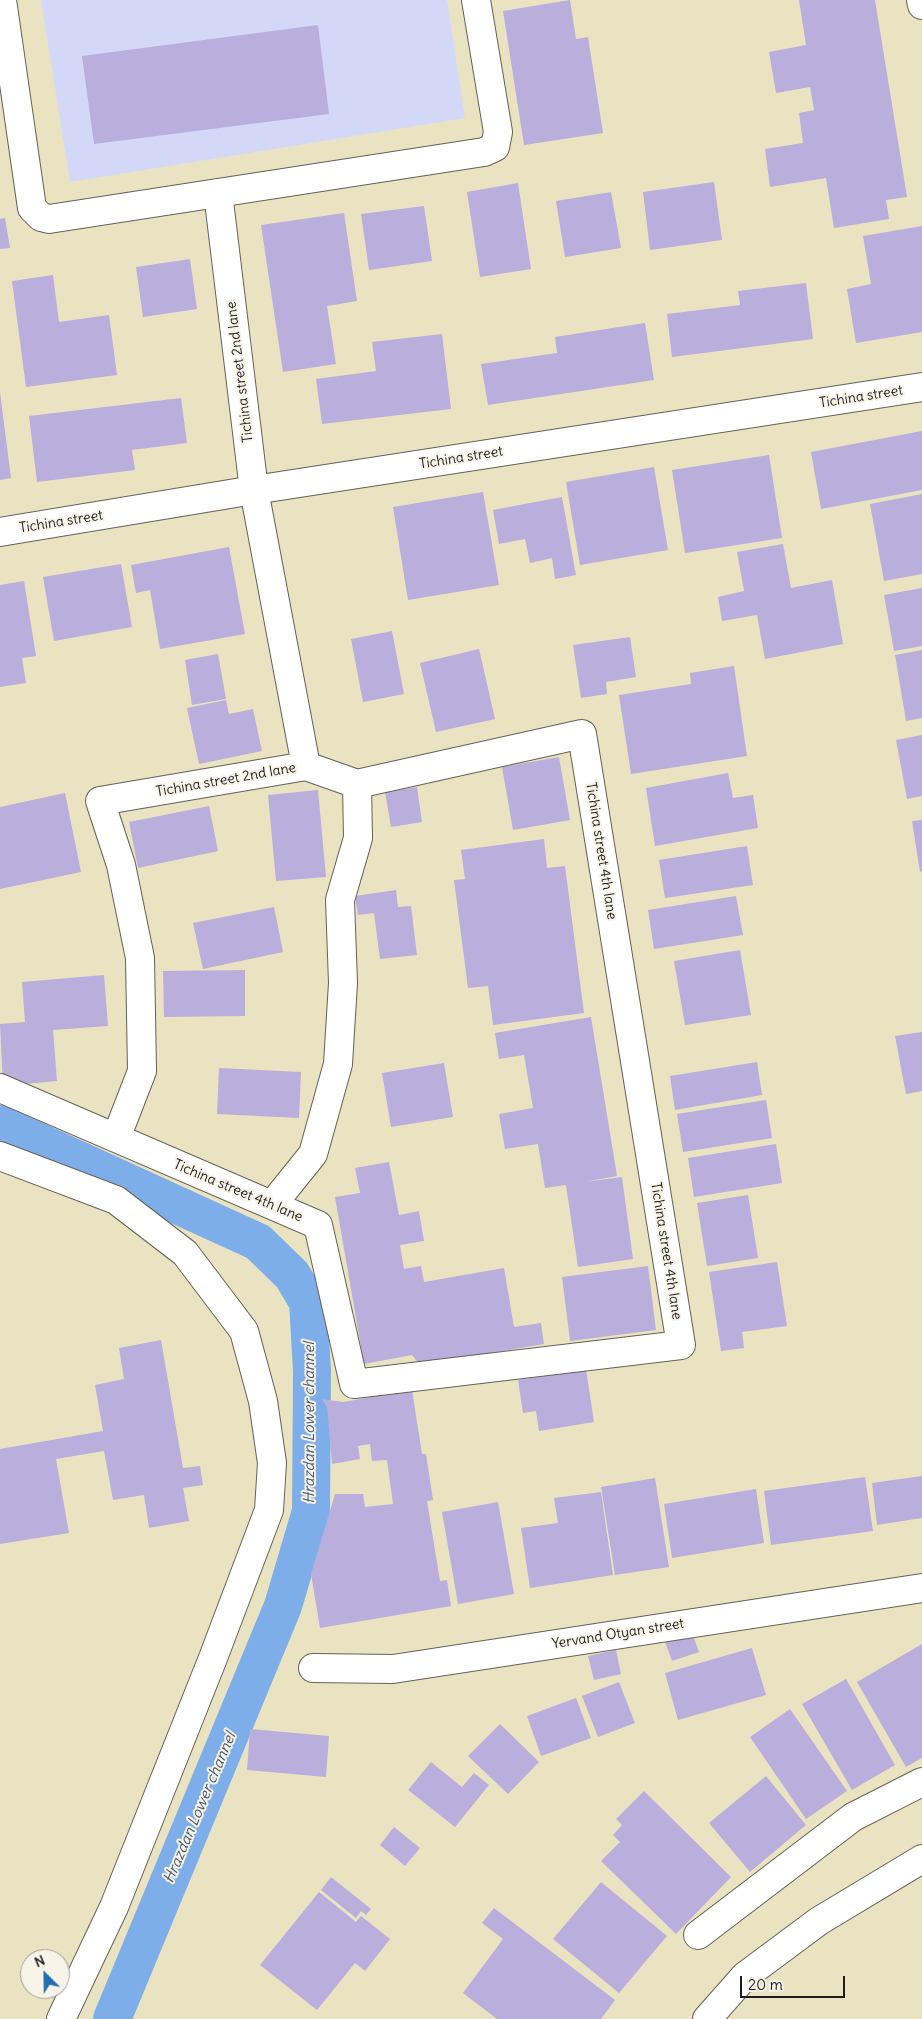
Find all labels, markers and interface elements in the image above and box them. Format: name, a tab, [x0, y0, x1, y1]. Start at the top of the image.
street label: Tichina street 2nd lane	[223, 301, 257, 443]
street label: Tichina street	[818, 382, 904, 412]
street label: Tichina street	[418, 443, 504, 473]
street label: Tichina street	[18, 507, 104, 537]
street label: Tichina street 2nd lane	[155, 759, 297, 801]
street label: Tichina street 4th lane	[582, 781, 620, 921]
street label: Tichina street 4th lane	[171, 1156, 305, 1226]
street label: Tichina street 4th lane	[647, 1181, 685, 1321]
water label: Hrazdan Lower channel	[301, 1342, 319, 1504]
street label: Yervand Otyan street	[551, 1615, 685, 1653]
water label: Hrazdan Lower channel	[160, 1730, 240, 1886]
north arrow	[20, 1949, 70, 1999]
text: N	[32, 1951, 48, 1971]
scale bar	[742, 1966, 847, 1998]
text: 20 m	[748, 1975, 783, 1994]

